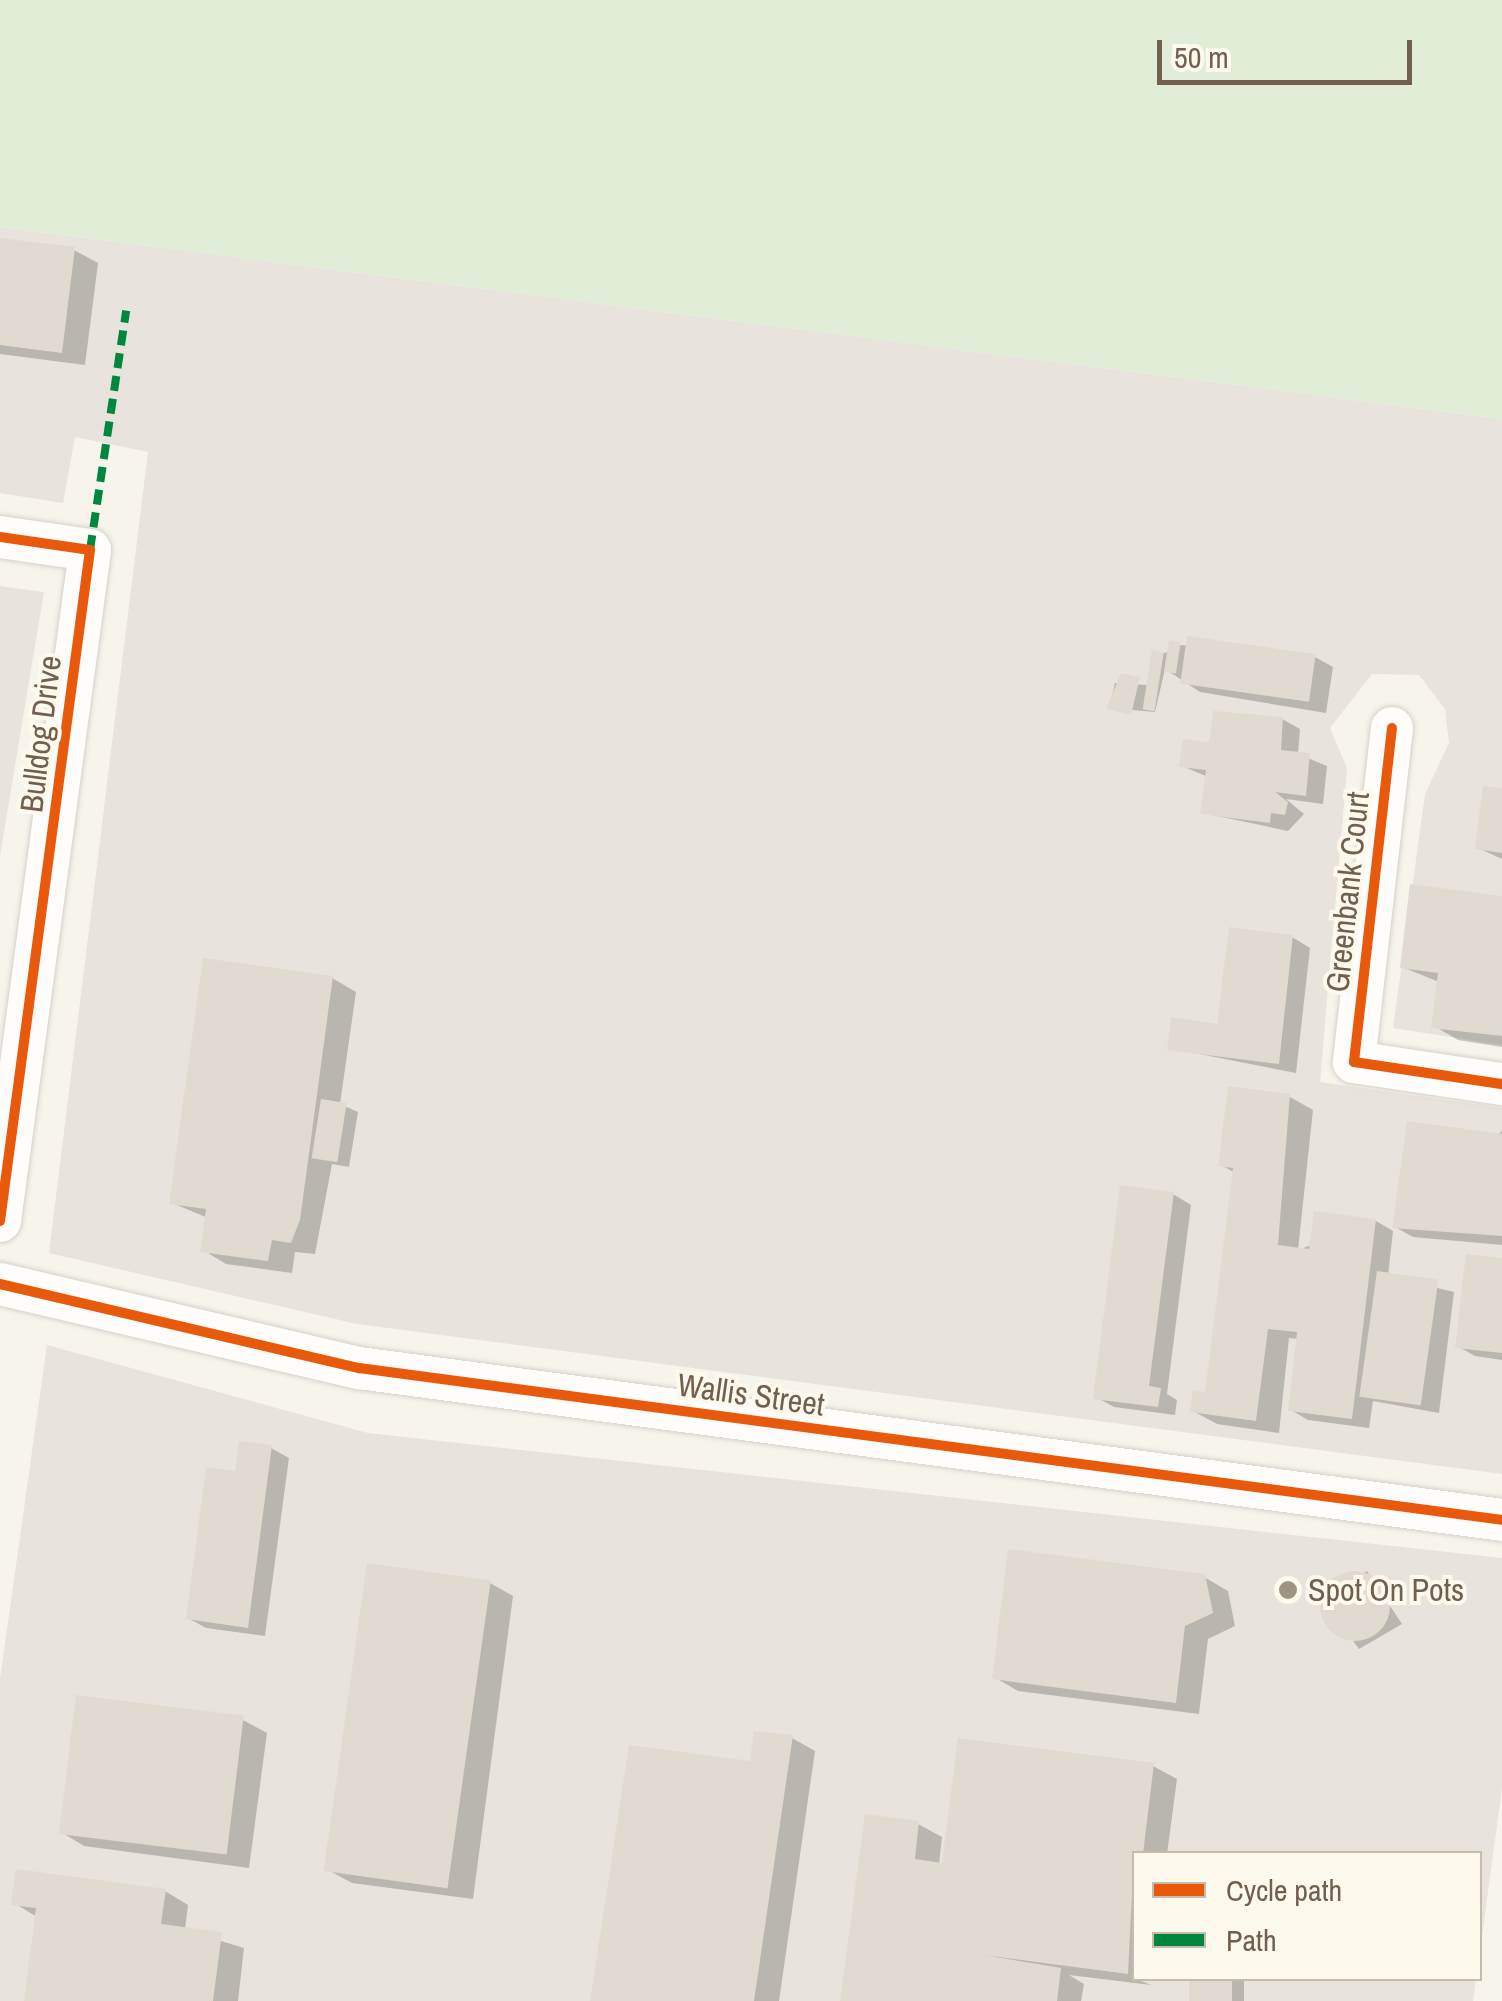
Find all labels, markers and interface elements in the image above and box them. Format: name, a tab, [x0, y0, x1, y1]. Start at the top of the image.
scale bar	[1162, 20, 1417, 82]
text: 50 m	[1174, 37, 1229, 77]
street label: Bulldog Drive	[12, 653, 70, 815]
street label: Greenbank Court	[1318, 790, 1378, 994]
street label: Wallis Street	[675, 1366, 827, 1424]
place label: Spot On Pots	[1308, 1571, 1464, 1609]
marker: Spot On Pots	[1277, 1579, 1299, 1601]
legend	[1132, 1851, 1482, 1981]
text: Cycle path	[1226, 1870, 1342, 1910]
text: Path	[1226, 1920, 1277, 1960]

